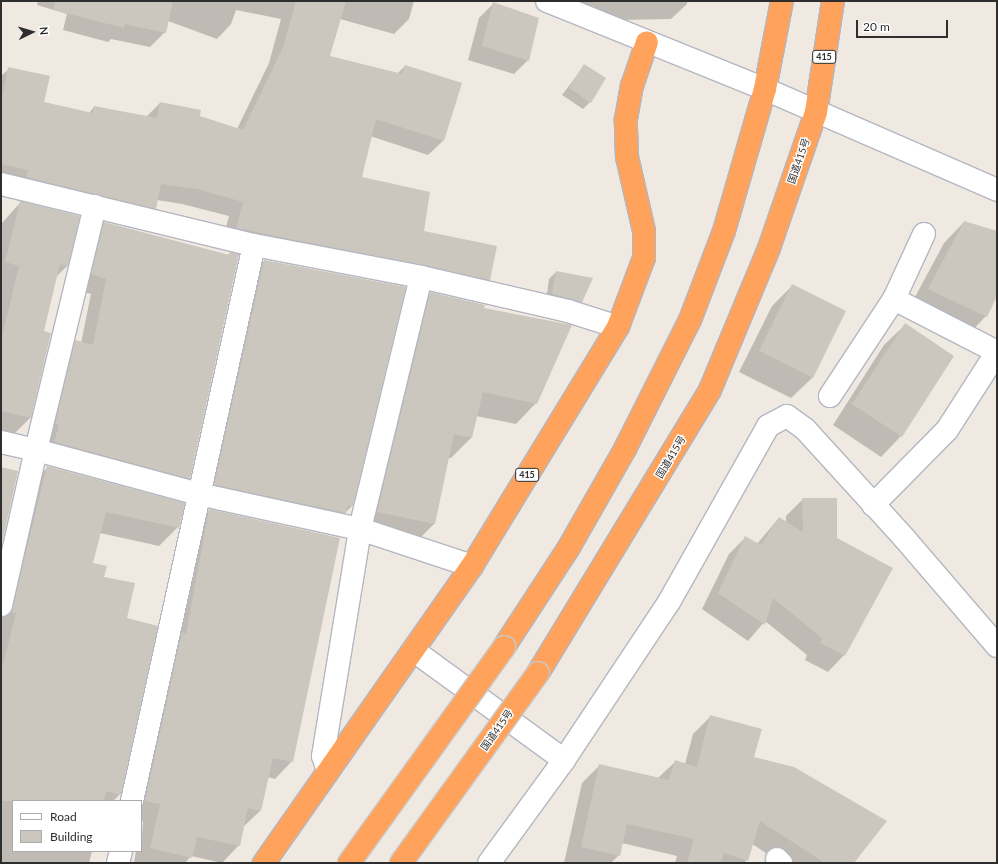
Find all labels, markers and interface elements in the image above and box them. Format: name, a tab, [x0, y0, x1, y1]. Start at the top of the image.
north arrow	[12, 12, 52, 52]
scale bar	[858, 12, 950, 38]
text: 20 m	[863, 19, 890, 34]
text: N	[38, 26, 51, 36]
road number: 415	[812, 50, 836, 64]
street label: 国道415号	[786, 137, 812, 185]
street label: 国道415号	[654, 434, 688, 480]
road number: 415	[515, 468, 539, 482]
street label: 国道415号	[478, 707, 516, 753]
legend	[12, 800, 142, 852]
text: Road	[50, 809, 77, 824]
text: Building	[50, 829, 93, 844]

